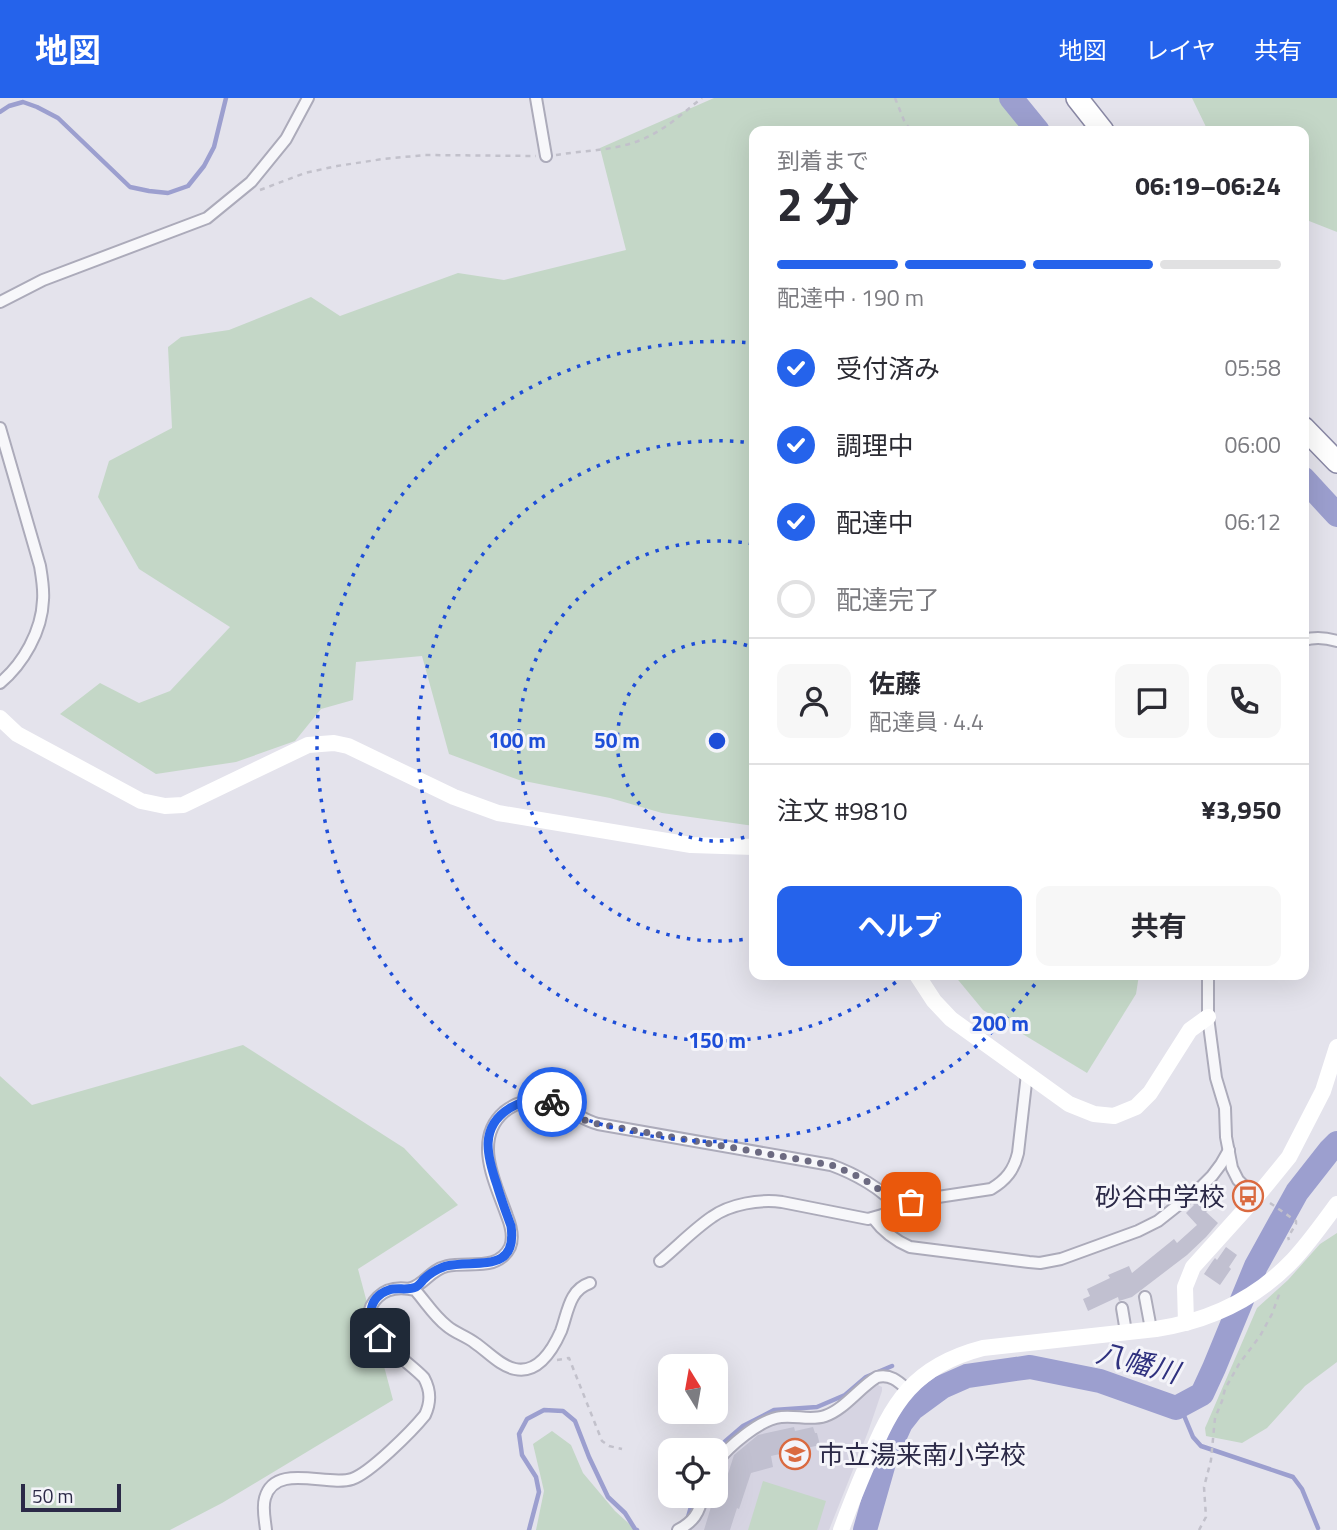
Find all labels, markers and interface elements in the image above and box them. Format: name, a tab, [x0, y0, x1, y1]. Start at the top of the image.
text: 地図	[35, 25, 101, 75]
text: 地図	[1059, 32, 1107, 68]
text: レイヤ	[1145, 32, 1216, 68]
text: 共有	[1254, 32, 1302, 68]
text: 到着まで	[777, 143, 869, 178]
text: 06:19–06:24	[1135, 166, 1281, 205]
text: 2 分	[777, 169, 859, 239]
text: 配達中 · 190 m	[777, 280, 924, 315]
icon: check	[777, 349, 815, 387]
text: 受付済み	[836, 349, 940, 388]
text: 05:58	[1224, 350, 1281, 385]
icon: check	[777, 426, 815, 464]
text: 調理中	[836, 426, 914, 465]
text: 06:00	[1224, 427, 1281, 462]
icon: check	[777, 503, 815, 541]
text: 配達中	[836, 503, 914, 542]
text: 06:12	[1224, 504, 1281, 539]
text: 配達完了	[836, 580, 940, 619]
button: person	[777, 664, 851, 738]
text: 佐藤	[869, 664, 921, 703]
button: chat	[1115, 664, 1189, 738]
button: phone	[1207, 664, 1281, 738]
text: 配達員 · 4.4	[869, 704, 984, 739]
text: 100 m	[488, 724, 546, 756]
text: 50 m	[594, 724, 640, 756]
centre of rings	[705, 729, 729, 753]
text: ¥3,950	[1201, 790, 1281, 829]
text: 注文 #9810	[777, 791, 908, 830]
button: ヘルプ	[777, 886, 1022, 966]
button: 共有	[1036, 886, 1281, 966]
text: 200 m	[971, 1007, 1029, 1039]
text: 150 m	[688, 1024, 746, 1056]
courier	[517, 1067, 587, 1137]
icon: bike	[533, 1083, 571, 1121]
pin	[881, 1172, 941, 1232]
place label: 砂谷中学校	[1095, 1177, 1225, 1216]
bus stop icon: 砂谷中学校	[1231, 1179, 1265, 1213]
icon: bag	[892, 1183, 930, 1221]
pin	[350, 1308, 410, 1368]
icon: home	[361, 1319, 399, 1357]
water label: 八幡川	[1092, 1330, 1187, 1394]
north arrow	[658, 1354, 728, 1424]
map controls	[658, 1354, 728, 1508]
place label: 市立湯来南小学校	[818, 1435, 1026, 1474]
school or university icon: 市立湯来南小学校	[778, 1437, 812, 1471]
button: locate	[658, 1438, 728, 1508]
scale bar	[21, 1481, 121, 1513]
text: 50 m	[32, 1481, 73, 1510]

